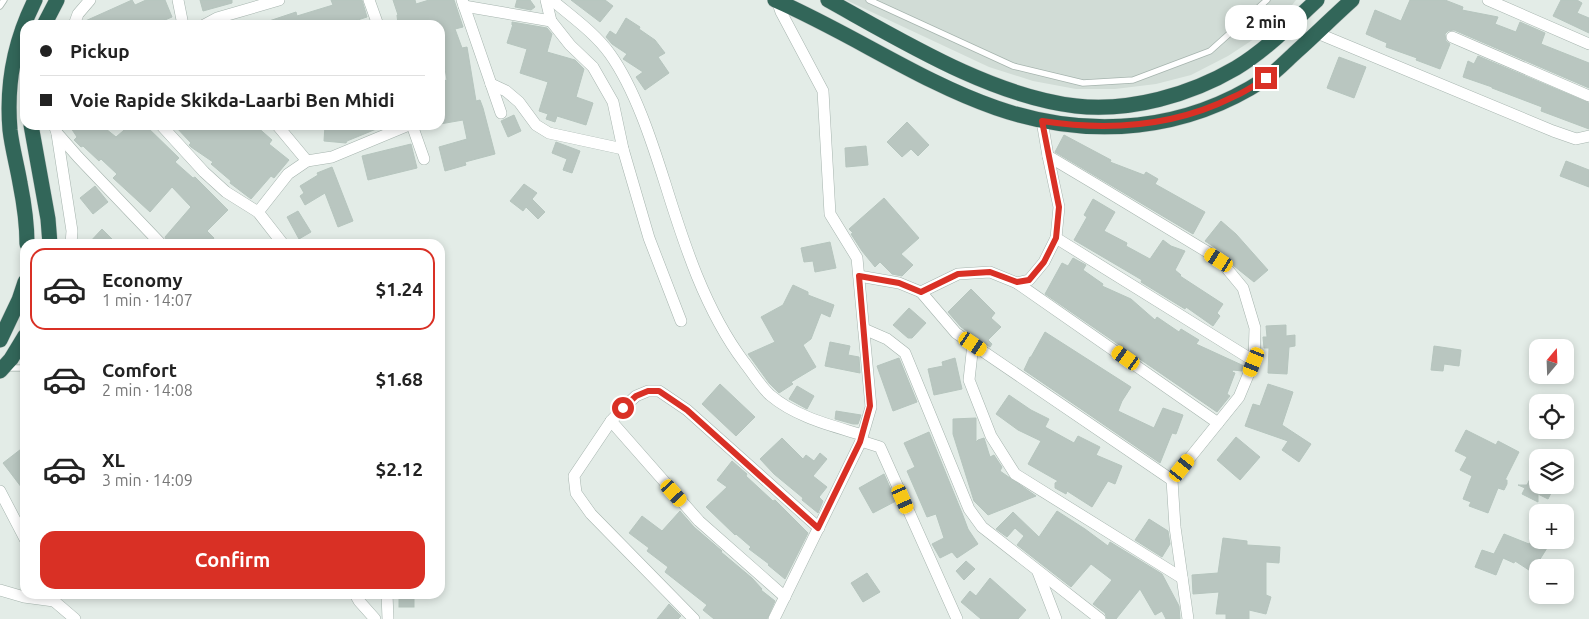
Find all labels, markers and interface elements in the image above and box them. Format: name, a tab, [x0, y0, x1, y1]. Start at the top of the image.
callout: 2 min	[1225, 5, 1307, 40]
text: 2 min	[1246, 13, 1286, 31]
text: Pickup	[70, 40, 130, 62]
route end	[1255, 67, 1277, 89]
text: Voie Rapide Skikda-Laarbi Ben Mhidi	[70, 89, 395, 111]
car	[1202, 246, 1235, 274]
icon: car	[42, 267, 87, 312]
text: Economy	[102, 269, 183, 291]
text: $1.24	[375, 278, 423, 300]
text: 1 min · 14:07	[102, 291, 193, 309]
car	[956, 329, 989, 359]
north arrow	[1529, 339, 1574, 384]
map controls	[1529, 339, 1574, 604]
car	[1109, 343, 1142, 373]
car	[1241, 345, 1266, 379]
icon: car	[42, 357, 87, 402]
text: Comfort	[102, 359, 177, 381]
text: $1.68	[375, 368, 423, 390]
text: 2 min · 14:08	[102, 381, 193, 399]
button: locate	[1529, 394, 1574, 439]
route start	[612, 397, 634, 419]
icon: car	[42, 447, 87, 492]
text: XL	[102, 449, 125, 471]
button: layers	[1529, 449, 1574, 494]
car	[1166, 452, 1197, 484]
text: $2.12	[375, 458, 423, 480]
text: 3 min · 14:09	[102, 471, 193, 489]
car	[658, 477, 689, 509]
car	[890, 482, 915, 516]
button: +	[1529, 504, 1574, 549]
button: Confirm	[40, 531, 425, 589]
button: −	[1529, 559, 1574, 604]

